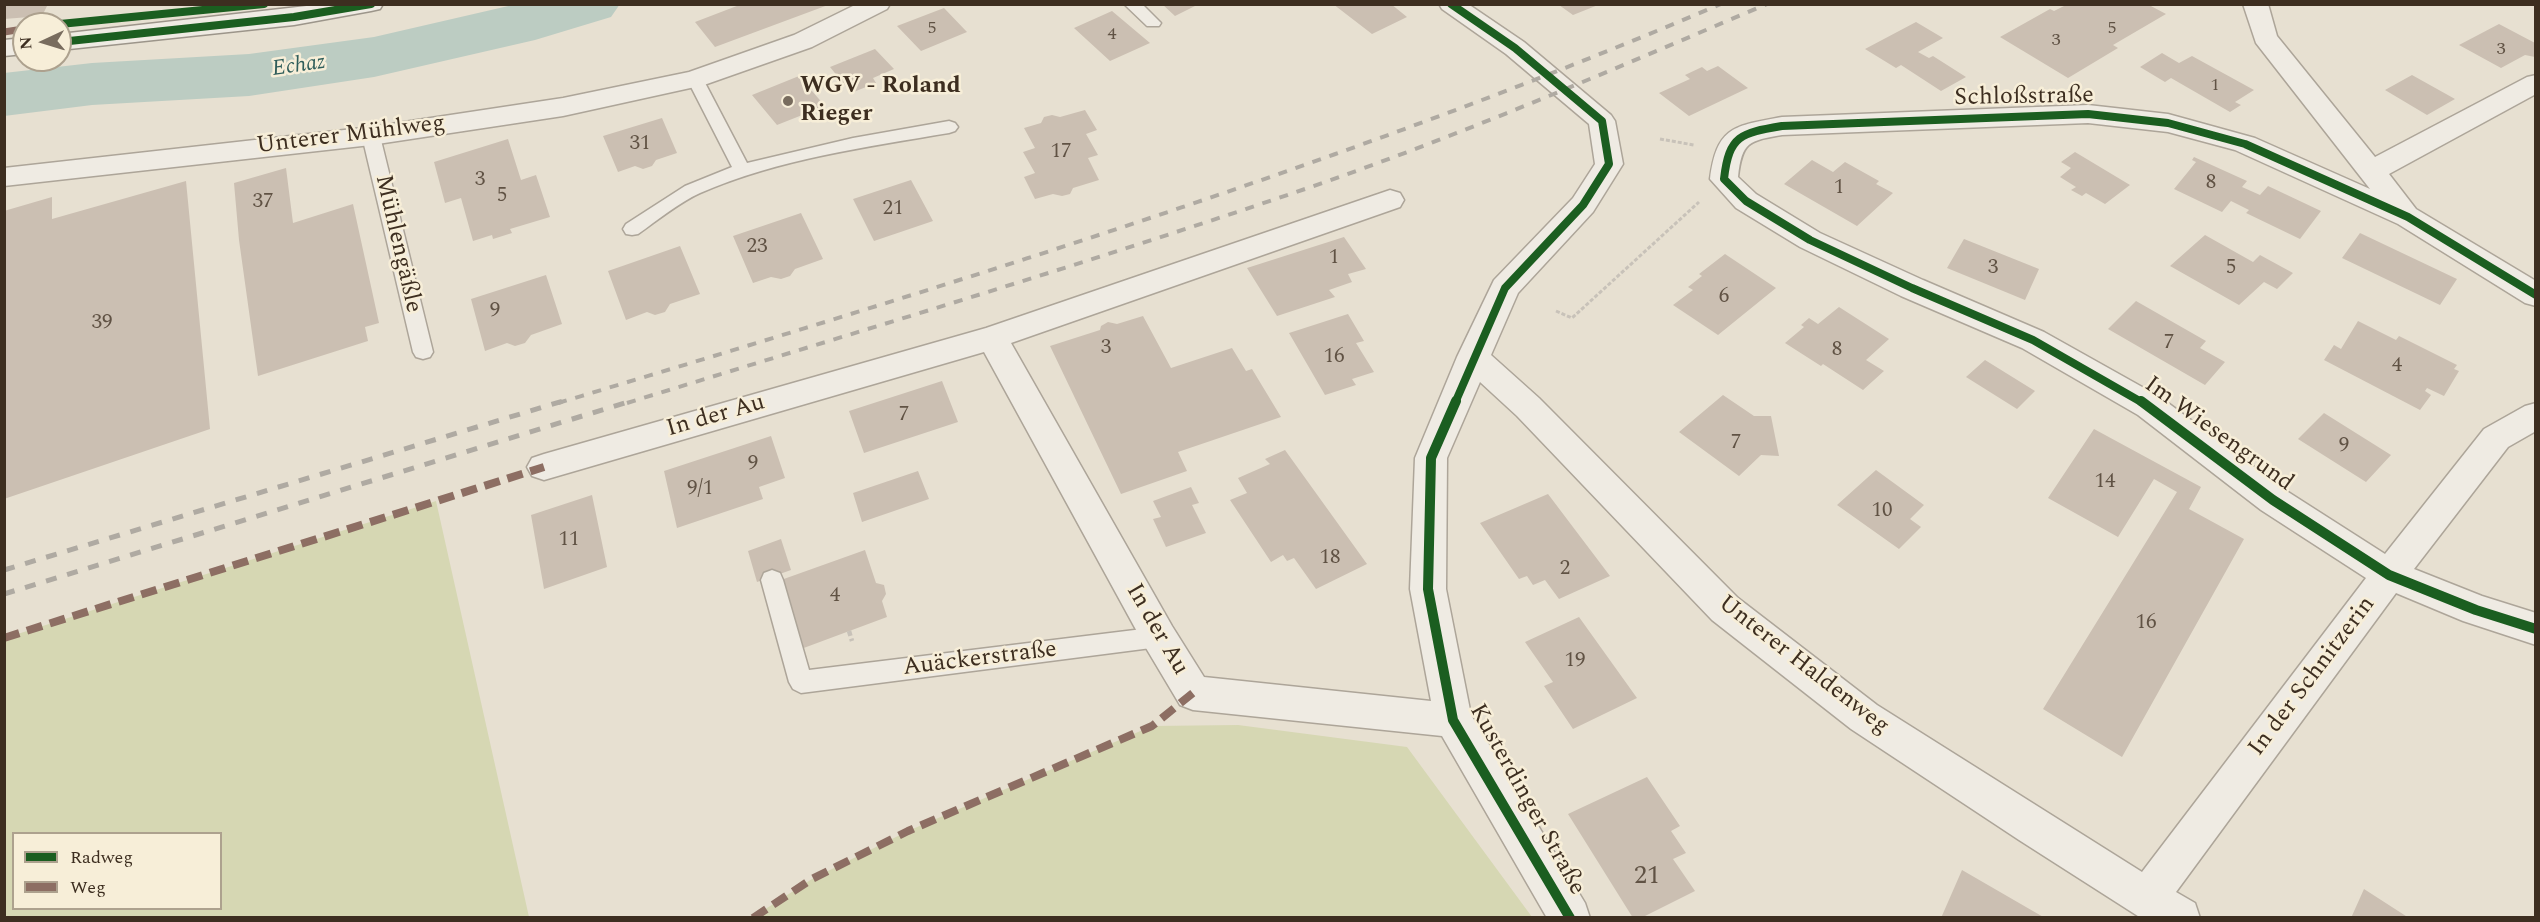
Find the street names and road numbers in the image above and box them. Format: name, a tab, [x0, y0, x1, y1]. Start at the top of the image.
street label: Schloßstraße	[1954, 82, 2094, 114]
street label: Unterer Mühlweg	[255, 110, 447, 162]
street label: Mühlengäßle	[367, 172, 427, 316]
street label: Im Wiesengrund	[2138, 371, 2298, 499]
street label: In der Au	[664, 389, 768, 445]
street label: In der Au	[1118, 579, 1194, 681]
street label: Unterer Haldenweg	[1712, 590, 1894, 742]
street label: In der Schnitzerin	[2244, 592, 2382, 762]
street label: Auäckerstraße	[901, 636, 1059, 684]
street label: Kusterdinger Straße	[1462, 699, 1590, 901]

